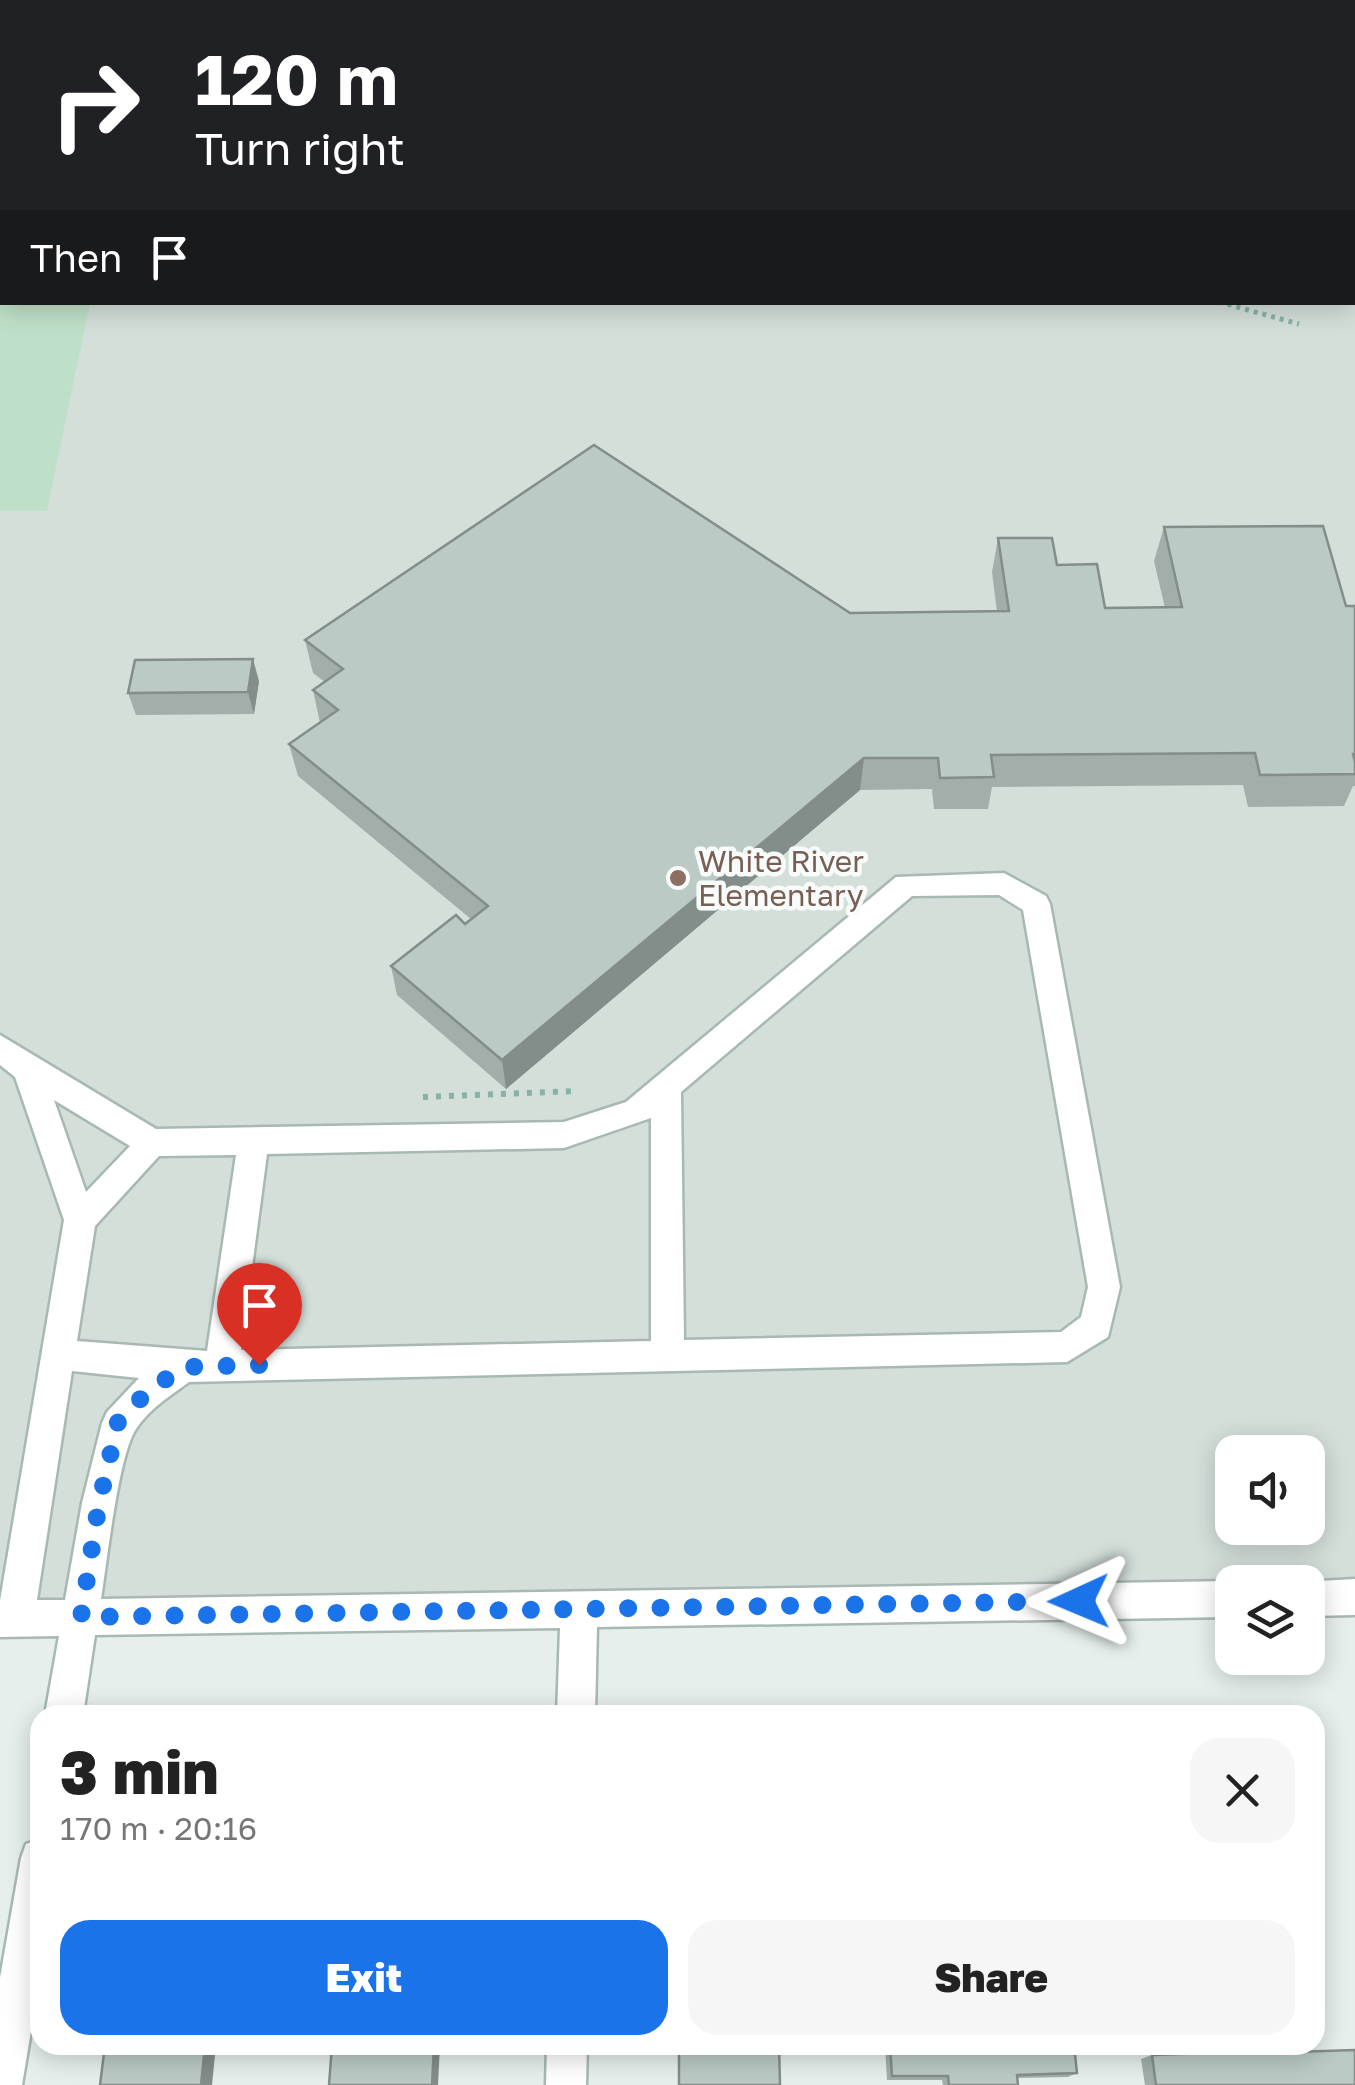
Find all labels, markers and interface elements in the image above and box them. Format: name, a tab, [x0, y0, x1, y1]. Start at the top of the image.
text: 120 m	[195, 36, 398, 120]
icon: right	[30, 40, 160, 170]
text: Turn right	[195, 121, 405, 175]
icon: arrive	[142, 230, 197, 285]
text: Then	[30, 235, 122, 280]
place label: White River Elementary	[698, 843, 864, 913]
marker: White River Elementary	[667, 867, 689, 889]
pin	[217, 1263, 302, 1366]
icon: arrive	[232, 1278, 287, 1333]
map controls	[1215, 1435, 1325, 1675]
button: sound	[1215, 1435, 1325, 1545]
position arrow	[1027, 1549, 1131, 1653]
button: layers	[1215, 1565, 1325, 1675]
text: 3 min	[60, 1735, 219, 1807]
button: close	[1190, 1738, 1295, 1843]
text: 170 m · 20:16	[60, 1809, 257, 1847]
button: Exit	[60, 1920, 668, 2035]
button: Share	[688, 1920, 1295, 2035]

